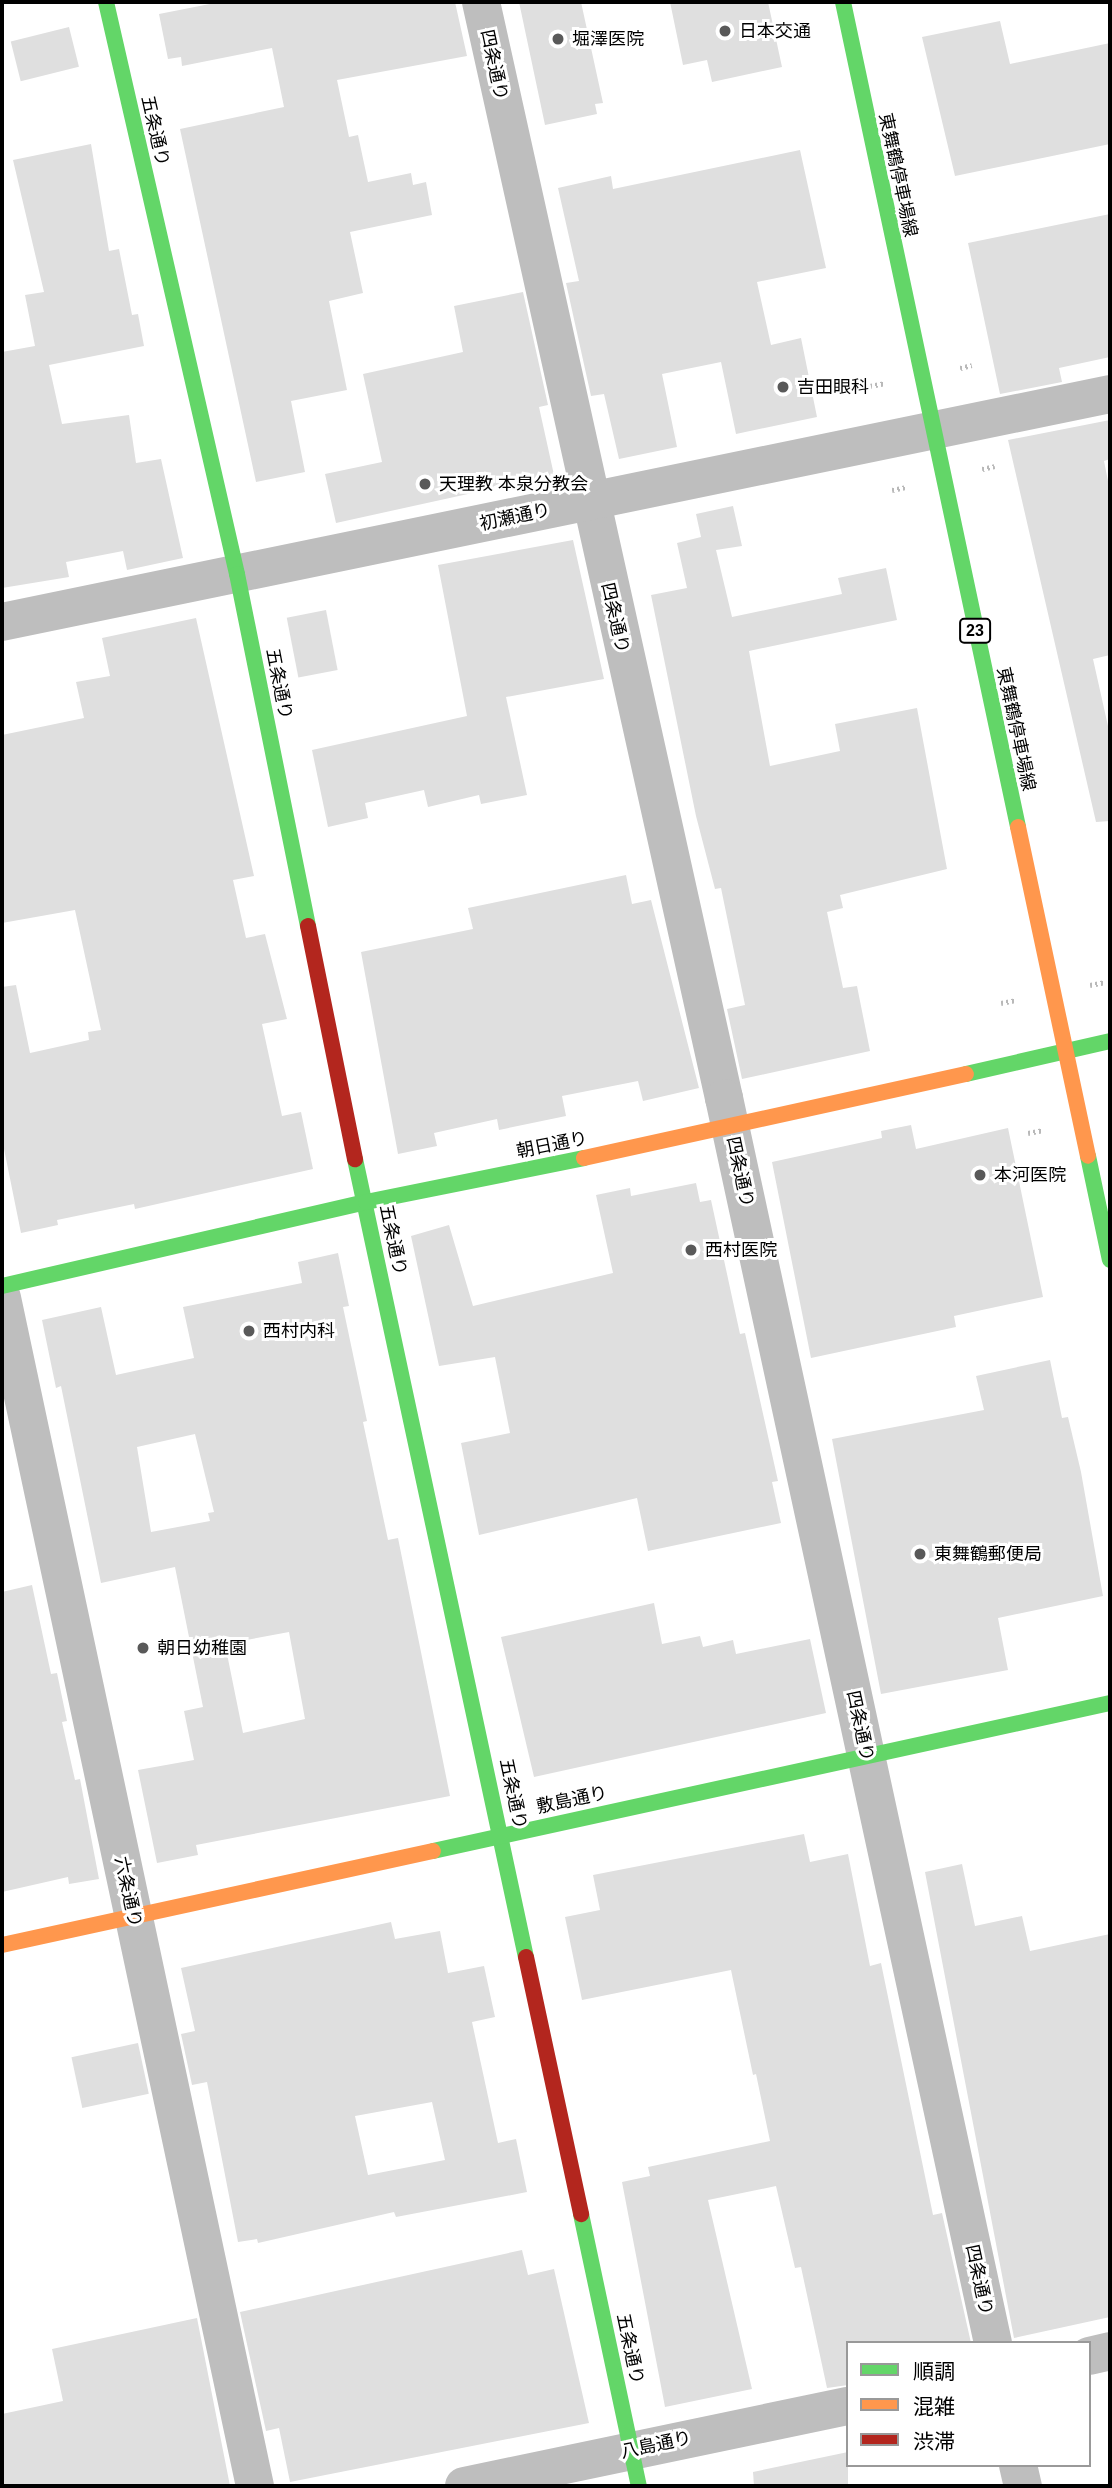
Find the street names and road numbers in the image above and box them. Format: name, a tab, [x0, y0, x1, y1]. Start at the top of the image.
street label: 四条通り	[476, 28, 512, 102]
street label: 五条通り	[136, 93, 174, 169]
street label: 東舞鶴停車場線	[874, 111, 922, 239]
street label: 初瀬通り	[478, 499, 552, 535]
street label: 四条通り	[596, 580, 634, 656]
road number: 23	[958, 618, 992, 644]
street label: 五条通り	[262, 647, 296, 721]
street label: 東舞鶴停車場線	[992, 665, 1040, 793]
street label: 朝日通り	[515, 1128, 589, 1162]
street label: 四条通り	[722, 1135, 758, 1209]
street label: 五条通り	[375, 1203, 411, 1277]
street label: 四条通り	[842, 1689, 878, 1763]
street label: 五条通り	[495, 1757, 531, 1831]
street label: 敷島通り	[535, 1782, 609, 1818]
street label: 六条通り	[110, 1855, 146, 1929]
street label: 四条通り	[961, 2243, 997, 2317]
street label: 五条通り	[612, 2312, 648, 2386]
street label: 八島通り	[619, 2427, 693, 2463]

